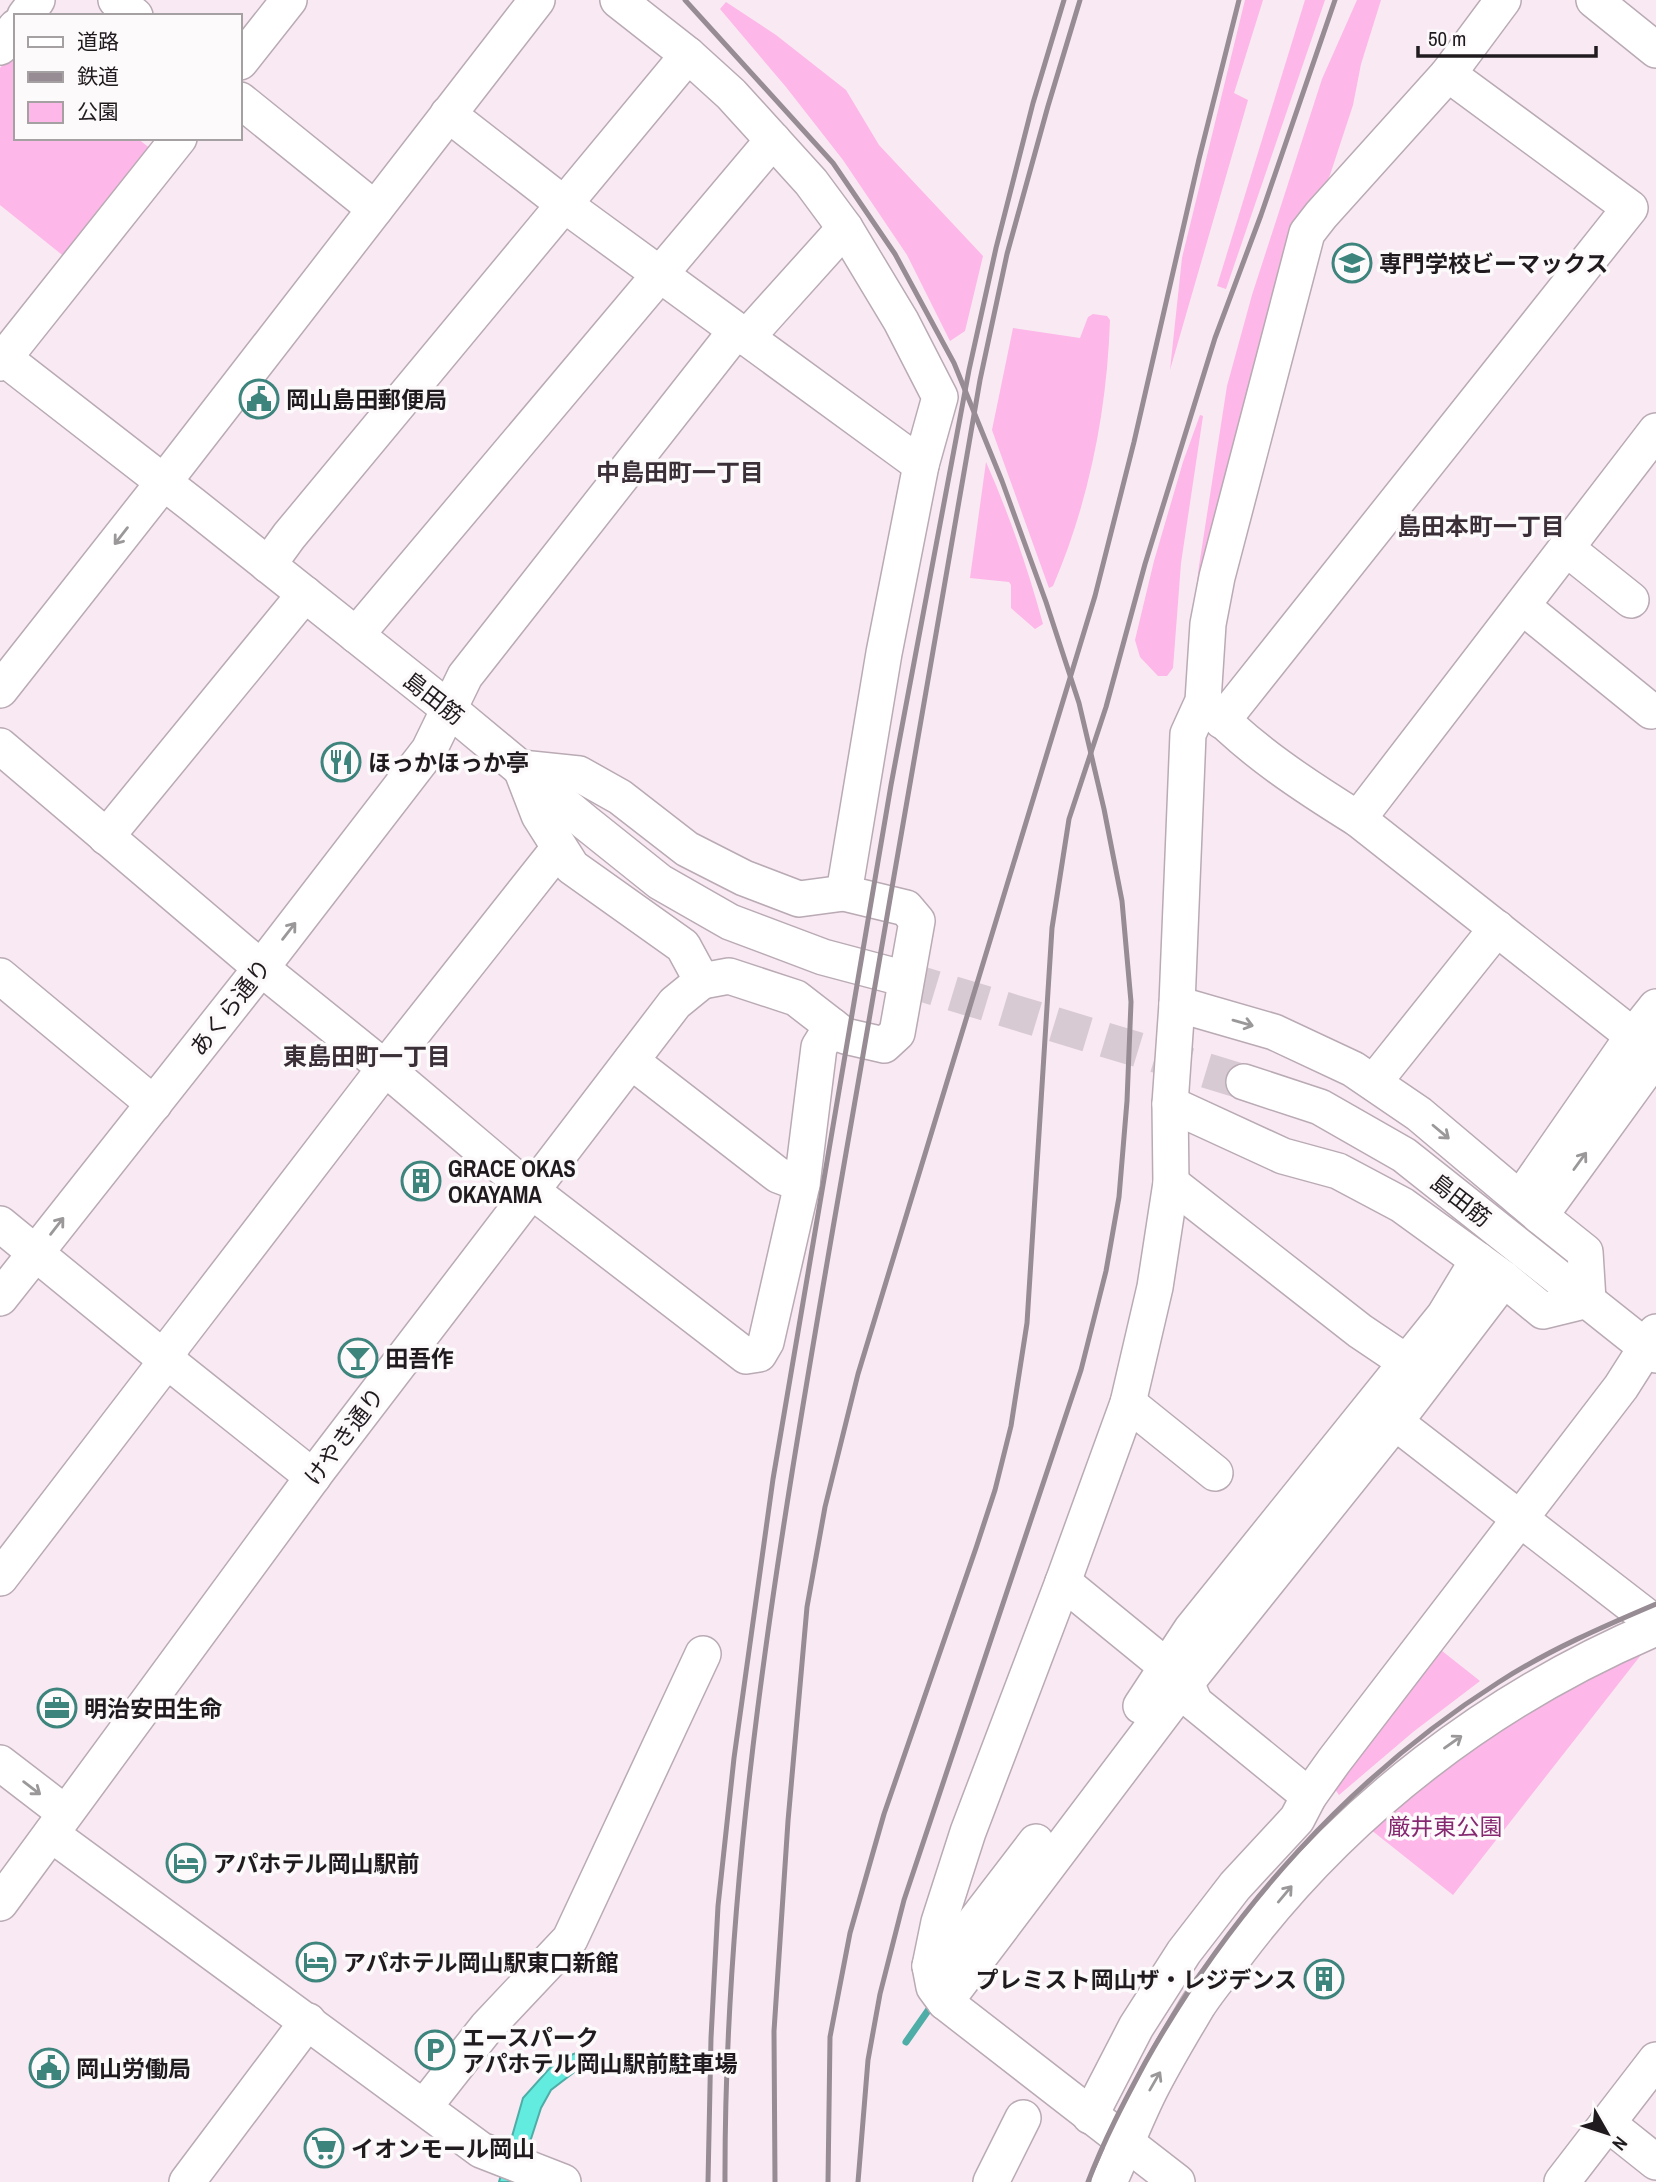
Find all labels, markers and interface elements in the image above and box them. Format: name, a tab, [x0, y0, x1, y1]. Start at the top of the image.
legend	[14, 14, 242, 140]
scale bar	[1418, 14, 1596, 58]
text: 50 m	[1428, 24, 1466, 53]
text: 道路	[77, 27, 119, 56]
text: 鉄道	[77, 62, 119, 91]
text: 公園	[77, 97, 119, 126]
school or university icon: 専門学校ビーマックス	[1331, 242, 1373, 284]
place label: 専門学校ビーマックス	[1379, 248, 1608, 279]
public building icon: 岡山島田郵便局	[238, 378, 280, 420]
place label: 岡山島田郵便局	[286, 384, 447, 415]
district label: 中島田町一丁目	[596, 456, 764, 488]
district label: 島田本町一丁目	[1397, 510, 1565, 542]
one-way arrow	[113, 527, 128, 545]
street label: 島田筋	[397, 665, 471, 731]
restaurant icon: ほっかほっか亭	[320, 741, 362, 783]
place label: ほっかほっか亭	[368, 747, 529, 778]
one-way arrow	[281, 922, 296, 941]
street label: あくら通り	[182, 952, 278, 1062]
one-way arrow	[1232, 1018, 1254, 1031]
district label: 東島田町一丁目	[283, 1040, 451, 1072]
one-way arrow	[1431, 1124, 1449, 1140]
one-way arrow	[1573, 1152, 1587, 1171]
place label: GRACE OKAS OKAYAMA	[448, 1153, 576, 1210]
building icon: GRACE OKAS OKAYAMA	[400, 1160, 442, 1202]
street label: 島田筋	[1424, 1167, 1498, 1233]
one-way arrow	[50, 1217, 65, 1235]
bar icon: 田吾作	[337, 1337, 379, 1379]
place label: 田吾作	[385, 1343, 454, 1374]
street label: けやき通り	[297, 1381, 391, 1491]
office icon: 明治安田生命	[36, 1687, 78, 1729]
place label: 明治安田生命	[84, 1693, 223, 1724]
one-way arrow	[1443, 1735, 1462, 1749]
one-way arrow	[23, 1781, 41, 1796]
park label: 厳井東公園	[1388, 1811, 1503, 1842]
hotel icon: アパホテル岡山駅前	[165, 1842, 207, 1884]
place label: アパホテル岡山駅前	[213, 1848, 420, 1879]
one-way arrow	[1277, 1886, 1293, 1904]
hotel icon: アパホテル岡山駅東口新館	[295, 1941, 337, 1983]
place label: アパホテル岡山駅東口新館	[343, 1947, 619, 1978]
building icon: プレミスト岡山ザ・レジデンス	[1303, 1958, 1345, 2000]
place label: プレミスト岡山ザ・レジデンス	[975, 1964, 1297, 1995]
place label: エースパーク アパホテル岡山駅前駐車場	[462, 2022, 738, 2079]
parking icon: エースパーク アパホテル岡山駅前駐車場	[414, 2029, 456, 2071]
public building icon: 岡山労働局	[28, 2047, 70, 2089]
place label: 岡山労働局	[76, 2053, 191, 2084]
one-way arrow	[1148, 2071, 1162, 2091]
north arrow	[1572, 2098, 1642, 2168]
supermarket icon: イオンモール岡山	[303, 2127, 345, 2169]
text: N	[1607, 2131, 1634, 2156]
place label: イオンモール岡山	[351, 2133, 535, 2164]

